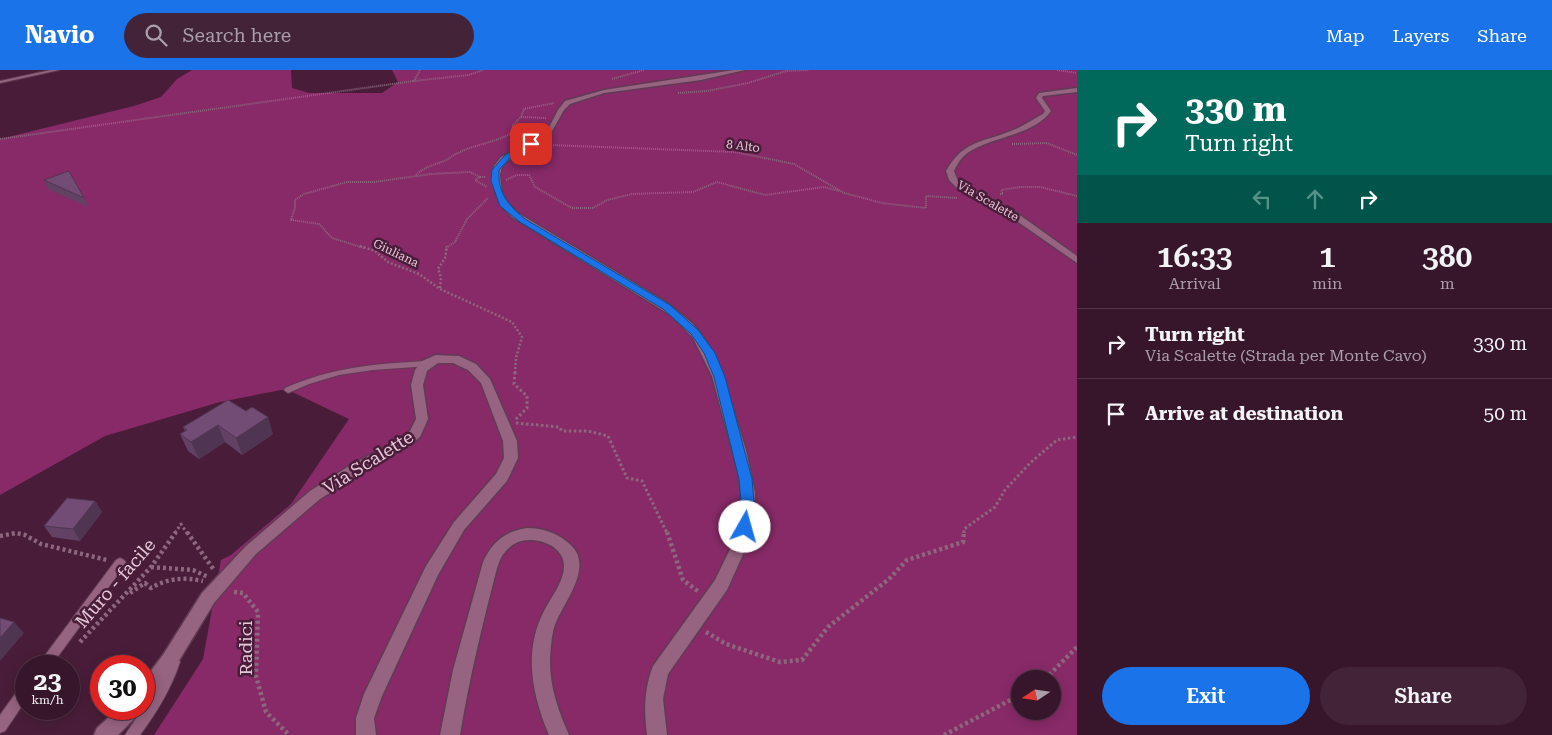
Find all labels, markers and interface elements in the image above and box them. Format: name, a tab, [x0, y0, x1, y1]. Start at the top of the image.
search box	[124, 13, 474, 58]
text: Navio	[25, 21, 94, 49]
icon: search	[142, 21, 170, 49]
text: Search here	[182, 24, 291, 47]
text: Map	[1326, 25, 1365, 46]
text: Layers	[1393, 25, 1449, 46]
text: Share	[1477, 25, 1527, 46]
text: 330 m	[1185, 89, 1286, 130]
icon: right	[1102, 90, 1167, 155]
pin	[510, 123, 552, 165]
icon: arrive	[517, 130, 545, 158]
text: Turn right	[1185, 131, 1293, 156]
street label: 8 Alto	[725, 137, 761, 155]
street label: Via Scalette	[955, 178, 1021, 224]
icon: left	[1248, 185, 1276, 213]
icon: ahead	[1301, 185, 1329, 213]
icon: right	[1354, 185, 1382, 213]
street label: Giuliana	[371, 236, 421, 270]
text: 16:33	[1157, 239, 1233, 274]
text: 1	[1319, 239, 1336, 274]
text: 380	[1422, 239, 1472, 274]
text: Arrival	[1169, 274, 1221, 293]
text: min	[1312, 274, 1342, 293]
text: m	[1440, 274, 1454, 293]
text: Turn right	[1145, 323, 1245, 346]
icon: right	[1102, 330, 1130, 358]
text: 330 m	[1473, 332, 1527, 355]
text: Via Scalette (Strada per Monte Cavo)	[1145, 346, 1427, 365]
icon: arrive	[1102, 400, 1130, 428]
text: Arrive at destination	[1145, 402, 1343, 425]
text: 50 m	[1484, 402, 1527, 425]
street label: Via Scalette	[319, 426, 417, 498]
position arrow	[718, 500, 770, 552]
street label: Muro - facile	[71, 534, 159, 632]
street label: Radici	[235, 620, 256, 676]
speed limit sign: 30	[90, 655, 155, 720]
text: 23	[33, 667, 62, 696]
button: Exit	[1102, 667, 1310, 725]
button: Share	[1320, 667, 1527, 725]
north arrow	[1011, 670, 1061, 720]
map controls	[1011, 670, 1061, 720]
text: km/h	[31, 693, 64, 707]

